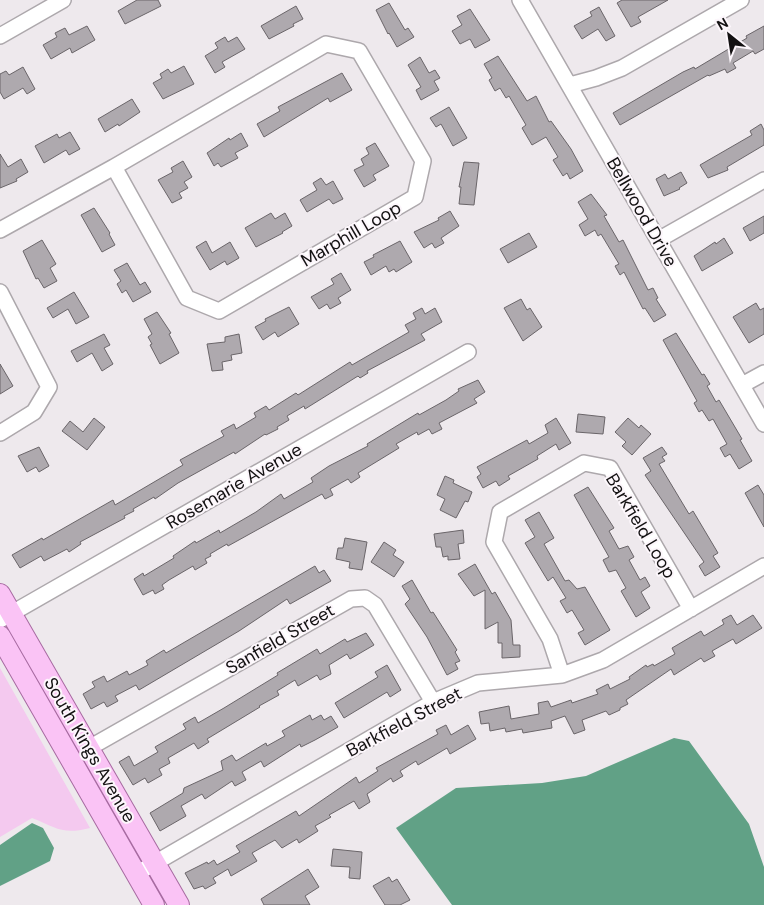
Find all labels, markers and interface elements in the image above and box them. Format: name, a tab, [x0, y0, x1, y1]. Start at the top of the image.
north arrow	[704, 10, 754, 60]
text: N	[714, 13, 731, 34]
street label: Bellwood Drive	[601, 153, 683, 271]
street label: Marphill Loop	[296, 196, 406, 272]
street label: Rosemarie Avenue	[162, 437, 306, 535]
street label: Barkfield Loop	[600, 469, 682, 583]
street label: Sanfield Street	[221, 598, 339, 680]
street label: South Kings Avenue	[39, 673, 141, 827]
street label: Barkfield Street	[342, 681, 466, 763]

